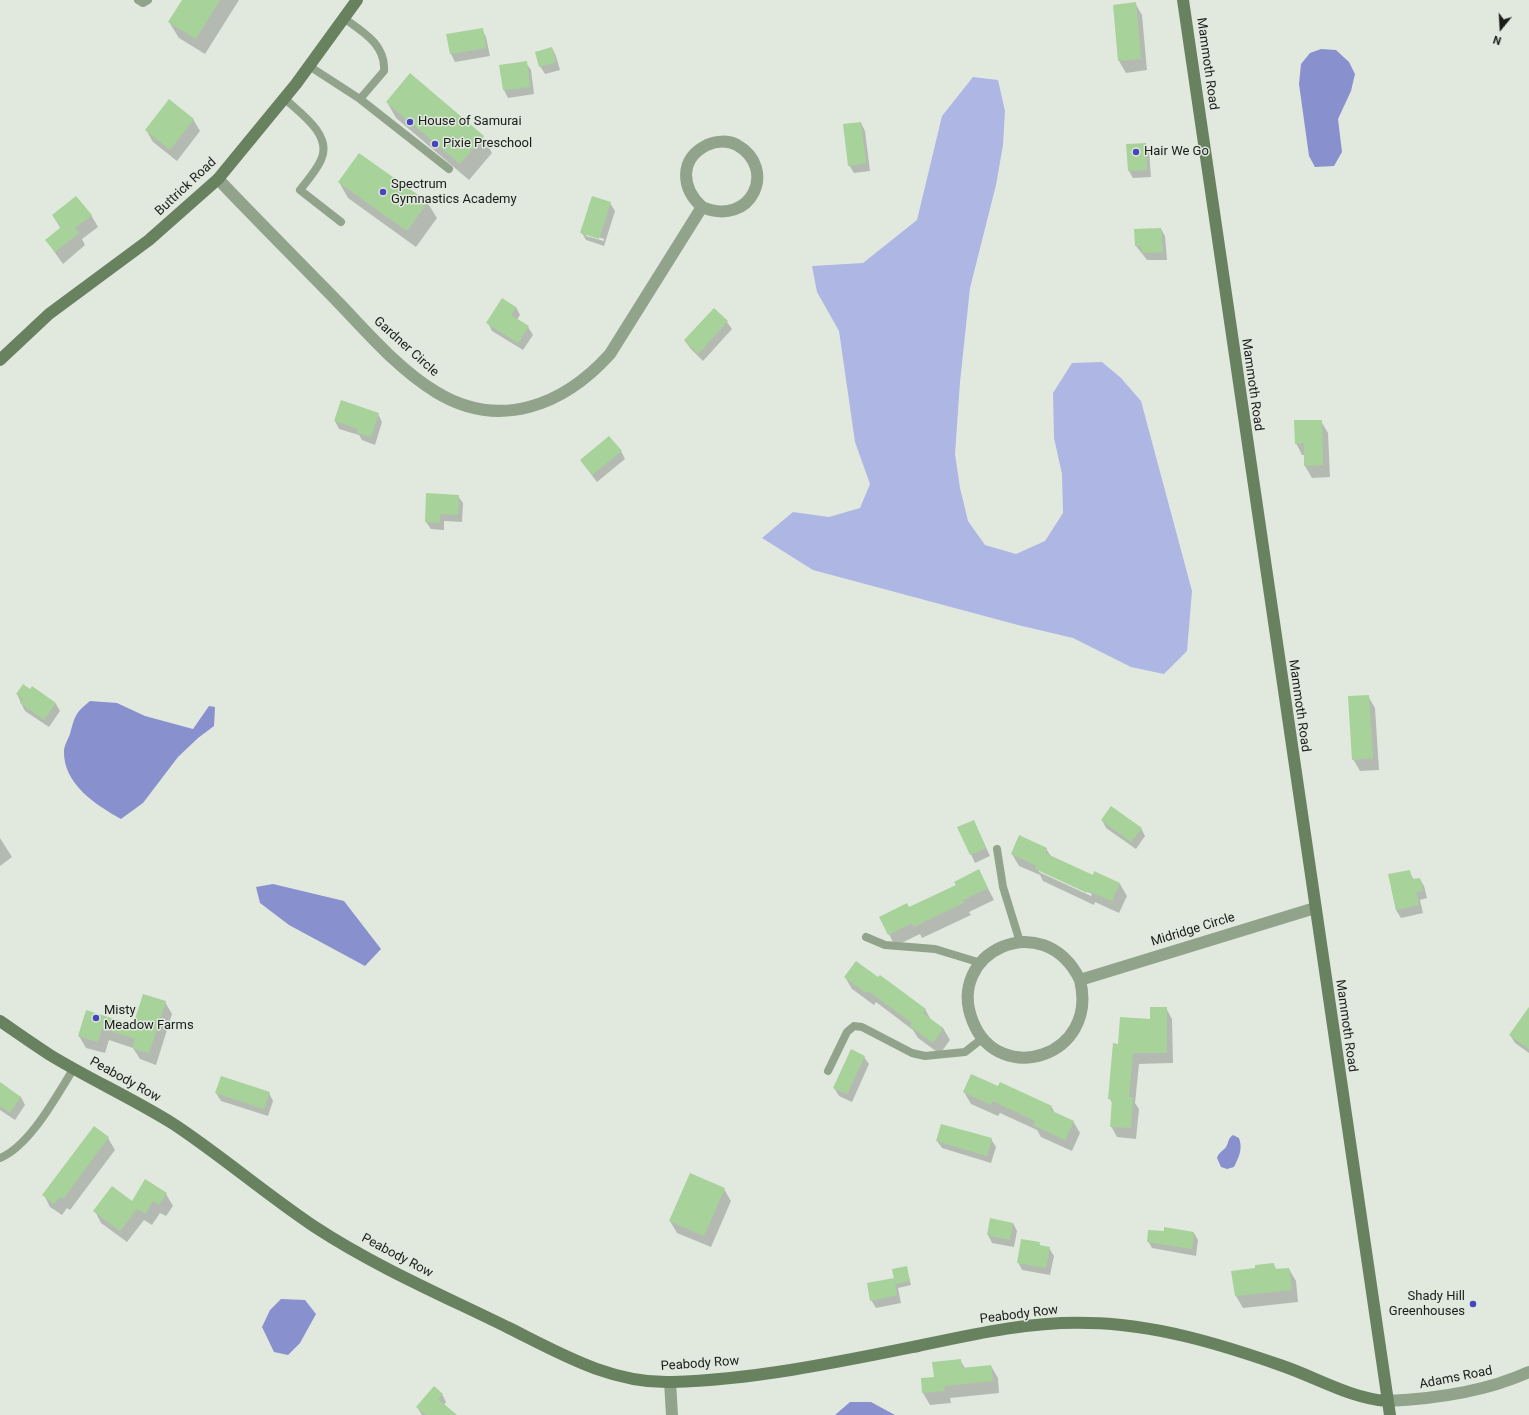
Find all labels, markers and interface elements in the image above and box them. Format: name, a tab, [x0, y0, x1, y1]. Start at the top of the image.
north arrow	[1481, 8, 1521, 48]
street label: Mammoth Road	[1193, 17, 1221, 111]
text: N	[1491, 33, 1503, 47]
place label: House of Samurai	[418, 114, 522, 130]
marker: House of Samurai	[405, 117, 415, 127]
place label: Pixie Preschool	[443, 136, 532, 152]
marker: Pixie Preschool	[430, 139, 440, 149]
place label: Hair We Go	[1144, 144, 1209, 160]
marker: Hair We Go	[1131, 147, 1141, 157]
street label: Buttrick Road	[152, 155, 220, 219]
place label: Spectrum Gymnastics Academy	[391, 177, 517, 208]
marker: Spectrum Gymnastics Academy	[378, 187, 388, 197]
street label: Gardner Circle	[370, 314, 442, 380]
street label: Mammoth Road	[1238, 338, 1266, 432]
street label: Mammoth Road	[1285, 659, 1313, 753]
street label: Midridge Circle	[1149, 910, 1237, 950]
street label: Mammoth Road	[1332, 979, 1360, 1073]
place label: Misty Meadow Farms	[104, 1003, 194, 1034]
marker: Misty Meadow Farms	[91, 1013, 101, 1023]
street label: Peabody Row	[87, 1054, 163, 1106]
street label: Peabody Row	[359, 1231, 435, 1281]
place label: Shady Hill Greenhouses	[1389, 1289, 1465, 1320]
marker: Shady Hill Greenhouses	[1468, 1299, 1478, 1309]
street label: Peabody Row	[979, 1302, 1059, 1328]
street label: Peabody Row	[660, 1353, 740, 1375]
street label: Adams Road	[1418, 1363, 1494, 1393]

